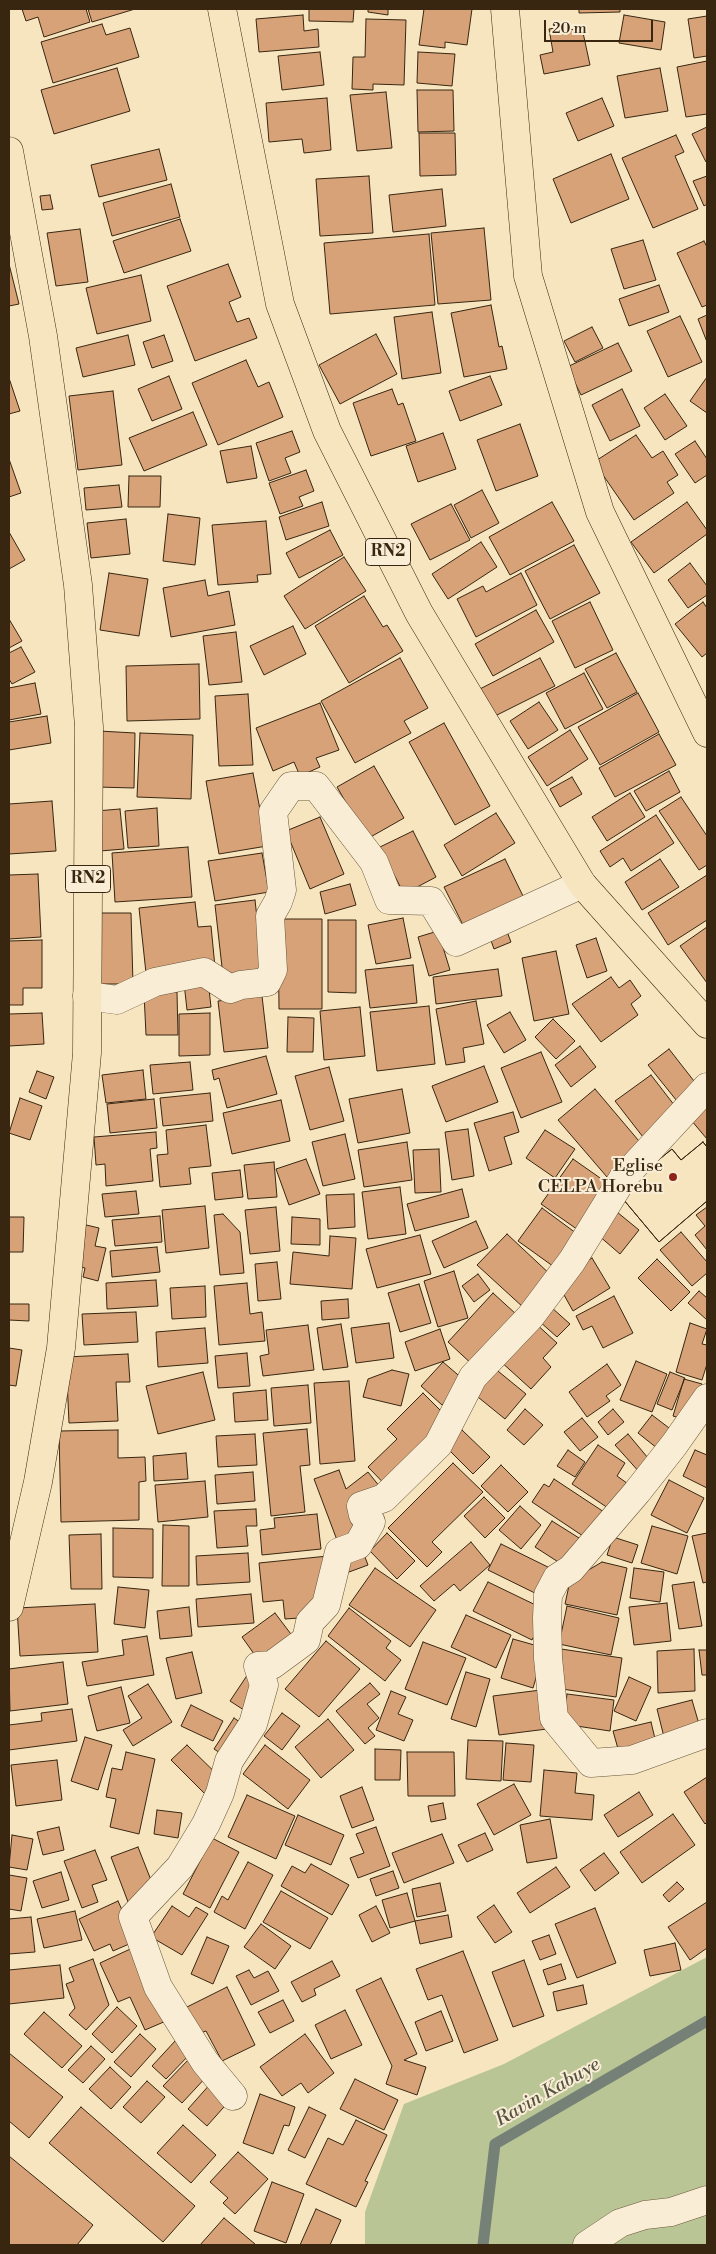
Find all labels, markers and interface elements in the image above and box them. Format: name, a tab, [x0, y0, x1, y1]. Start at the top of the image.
scale bar	[546, 10, 655, 42]
text: 20 m	[552, 19, 587, 38]
road number: RN2	[366, 538, 410, 566]
road number: RN2	[66, 866, 110, 892]
place label: Eglise CELPA Horebu	[538, 1156, 663, 1198]
marker: Eglise CELPA Horebu	[667, 1171, 679, 1183]
water label: Ravin Kabuye	[492, 2054, 604, 2132]

